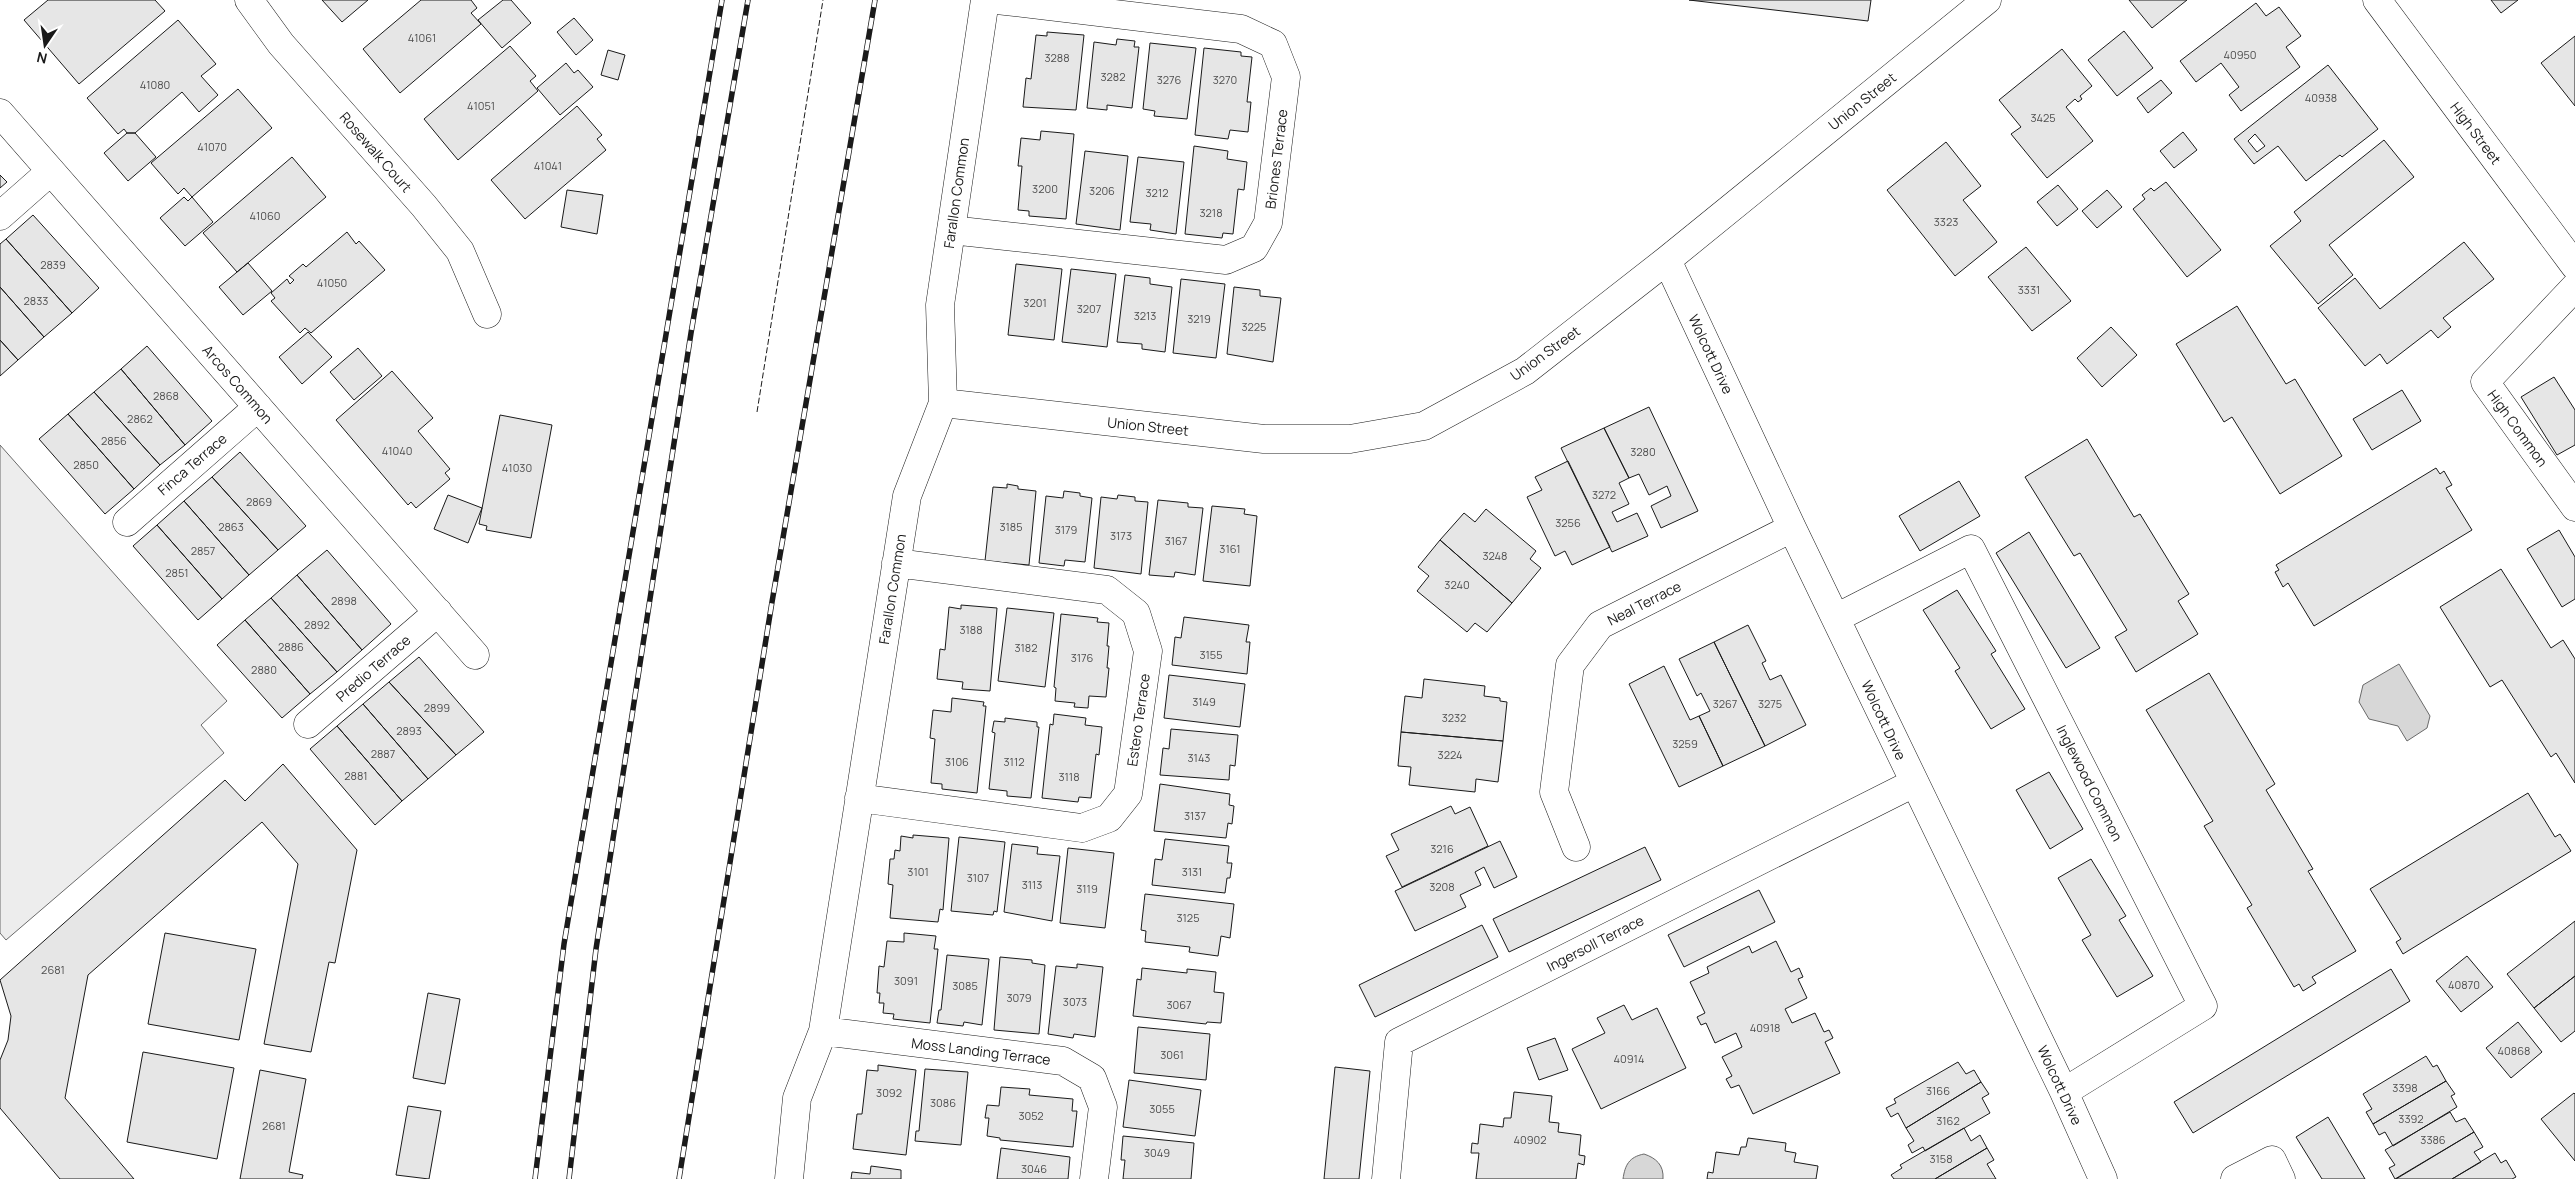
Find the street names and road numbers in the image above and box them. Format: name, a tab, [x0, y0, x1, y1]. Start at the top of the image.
street label: Union Street	[1824, 68, 1900, 134]
street label: High Street	[2446, 98, 2506, 168]
street label: Rosewalk Court	[336, 108, 416, 197]
street label: Briones Terrace	[1260, 108, 1292, 210]
street label: Farallon Common	[939, 136, 973, 250]
street label: Wolcott Drive	[1684, 311, 1738, 397]
street label: Union Street	[1506, 321, 1584, 385]
street label: Arcos Common	[199, 341, 277, 427]
street label: High Common	[2484, 386, 2552, 470]
street label: Union Street	[1106, 412, 1190, 440]
street label: Finca Terrace	[153, 429, 231, 499]
street label: Farallon Common	[874, 532, 910, 646]
street label: Neal Terrace	[1604, 576, 1684, 630]
street label: Predio Terrace	[332, 630, 414, 706]
street label: Estero Terrace	[1122, 672, 1154, 768]
street label: Wolcott Drive	[1857, 677, 1911, 763]
street label: Inglewood Common	[2053, 722, 2127, 844]
street label: Ingersoll Terrace	[1543, 910, 1647, 976]
street label: Moss Landing Terrace	[910, 1033, 1052, 1069]
street label: Wolcott Drive	[2033, 1042, 2087, 1128]

